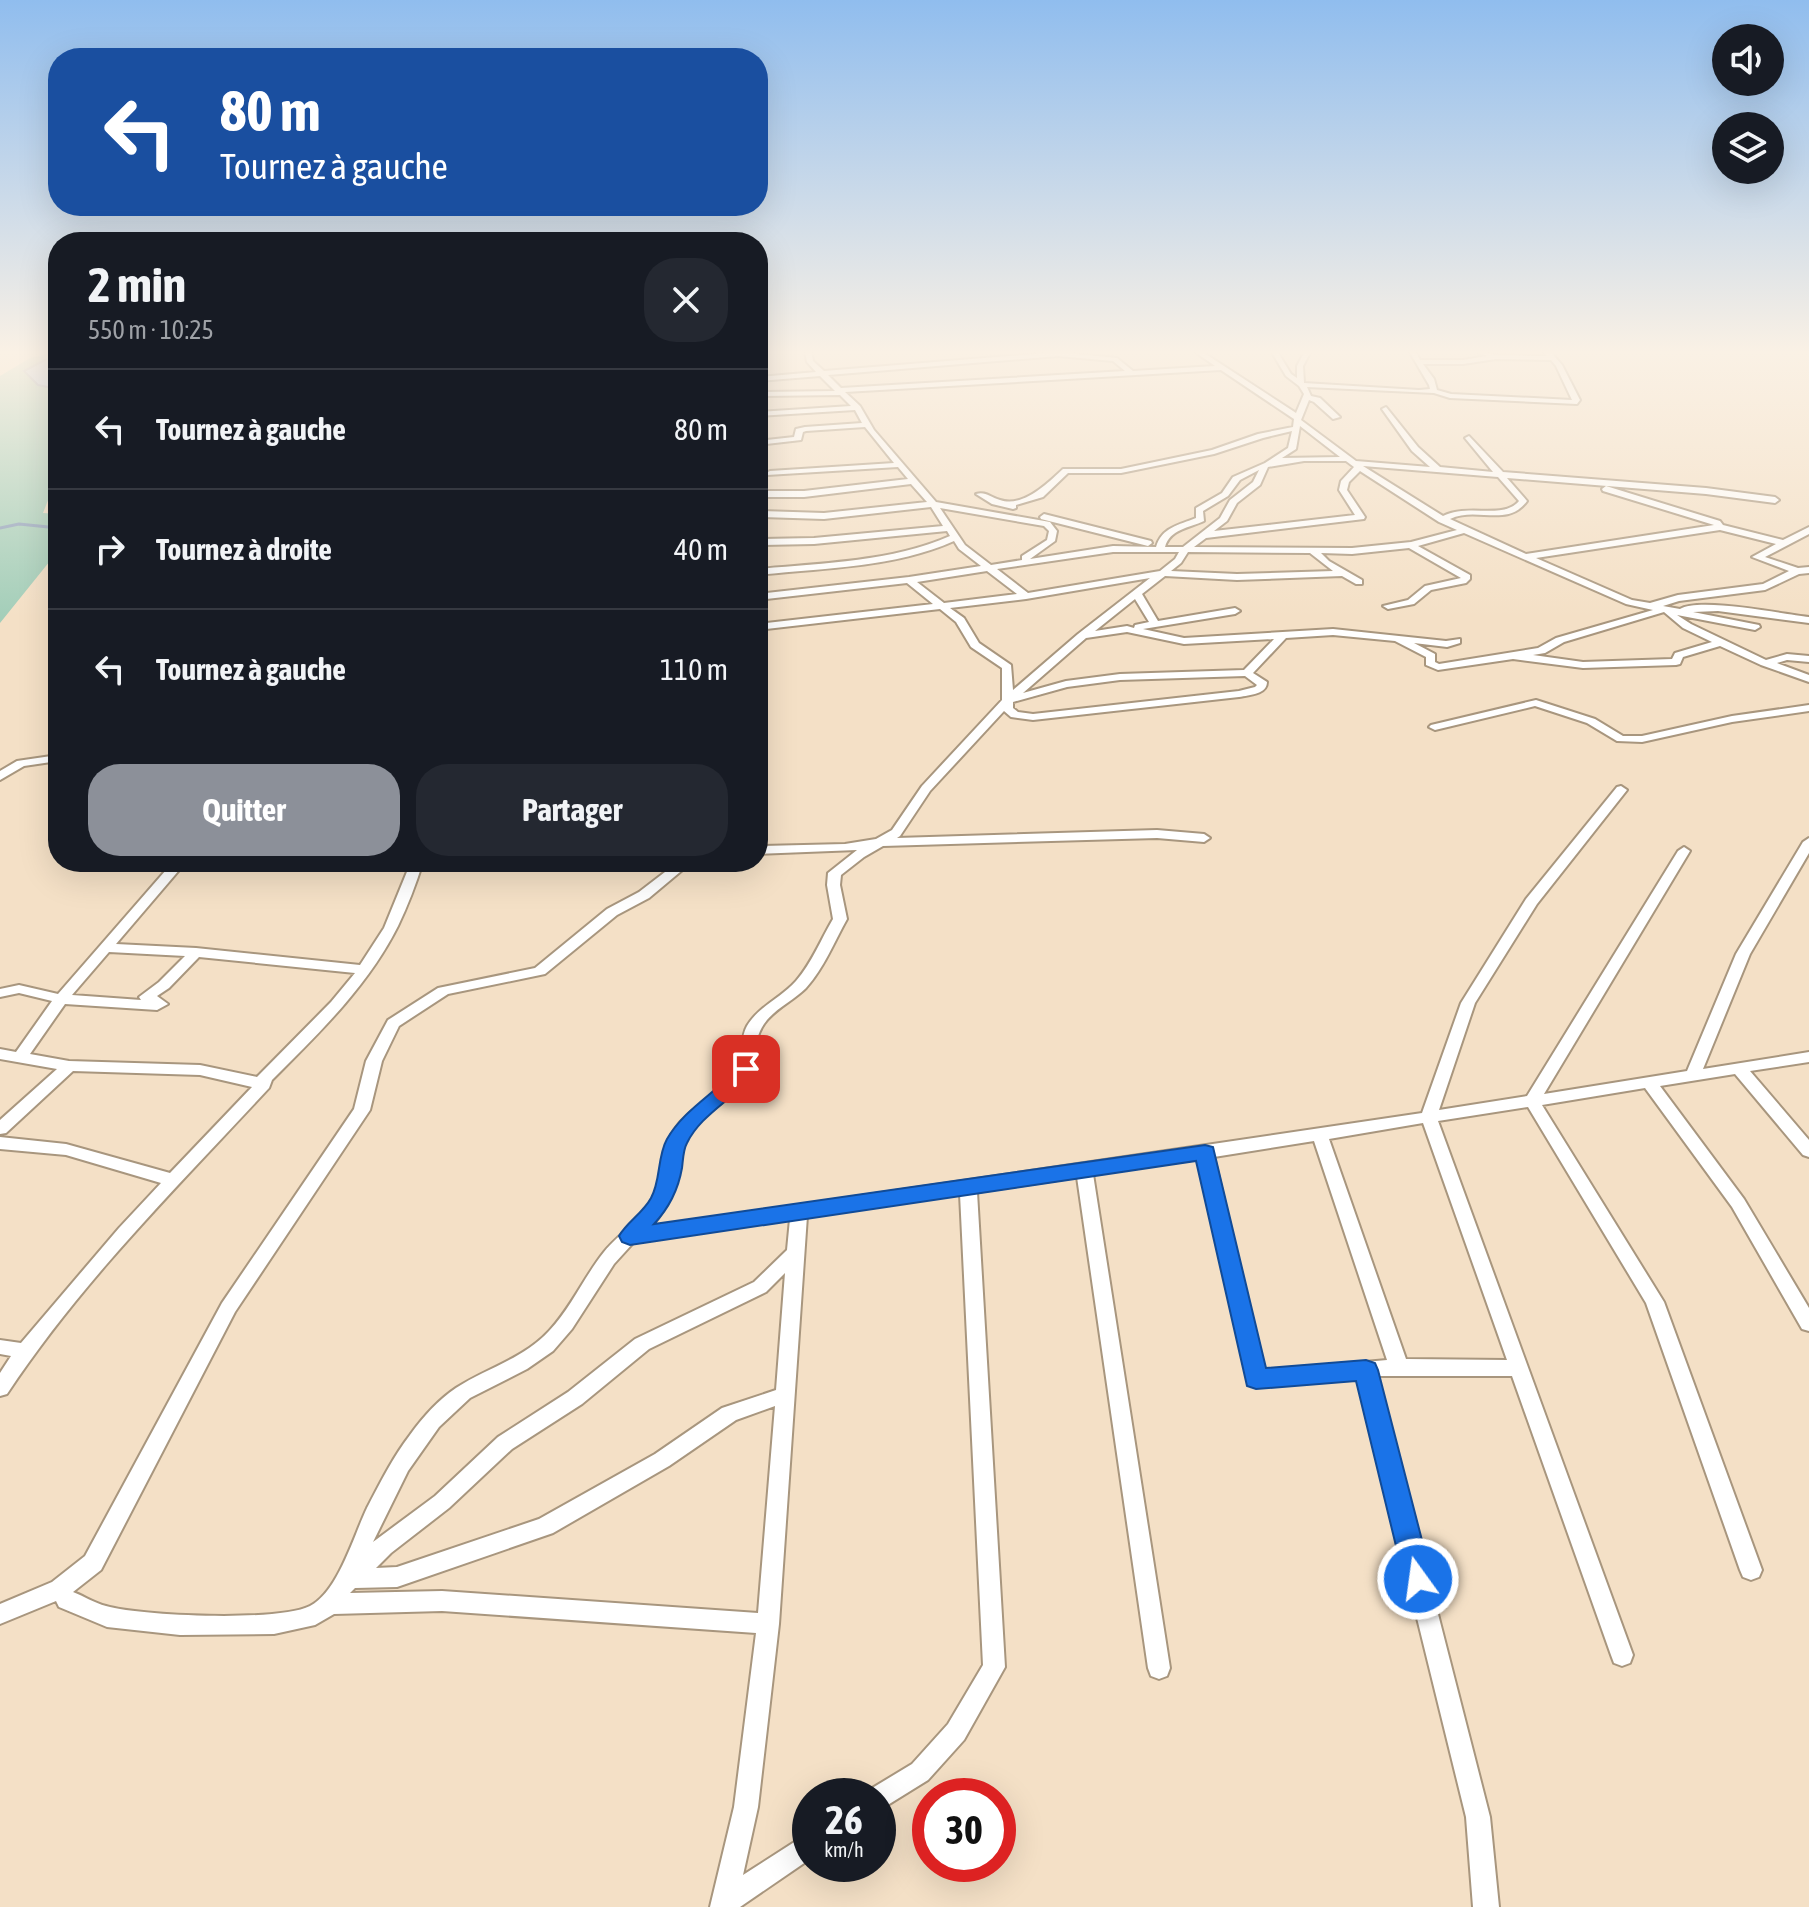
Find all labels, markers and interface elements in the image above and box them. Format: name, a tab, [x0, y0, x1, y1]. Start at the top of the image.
map controls	[1712, 24, 1784, 184]
button: sound	[1712, 24, 1784, 96]
text: 80 m	[220, 79, 321, 143]
icon: left	[88, 80, 192, 184]
button: layers	[1712, 112, 1784, 184]
text: Tournez à gauche	[220, 145, 448, 187]
text: 2 min	[88, 257, 186, 312]
button: close	[644, 258, 728, 342]
text: 550 m · 10:25	[88, 315, 214, 345]
icon: left	[88, 407, 132, 451]
text: Tournez à gauche	[156, 412, 346, 446]
text: 80 m	[674, 412, 728, 446]
icon: right	[88, 527, 132, 571]
text: Tournez à droite	[156, 532, 332, 566]
text: 40 m	[674, 532, 728, 566]
icon: left	[88, 647, 132, 691]
text: Tournez à gauche	[156, 652, 346, 686]
text: 110 m	[660, 652, 728, 686]
button: Quitter	[88, 764, 400, 856]
button: Partager	[416, 764, 728, 856]
pin	[712, 1035, 780, 1103]
icon: arrive	[724, 1047, 768, 1091]
position arrow	[1376, 1537, 1460, 1621]
speed limit sign: 30	[912, 1778, 1016, 1882]
text: 26	[825, 1797, 863, 1842]
text: km/h	[824, 1838, 864, 1861]

